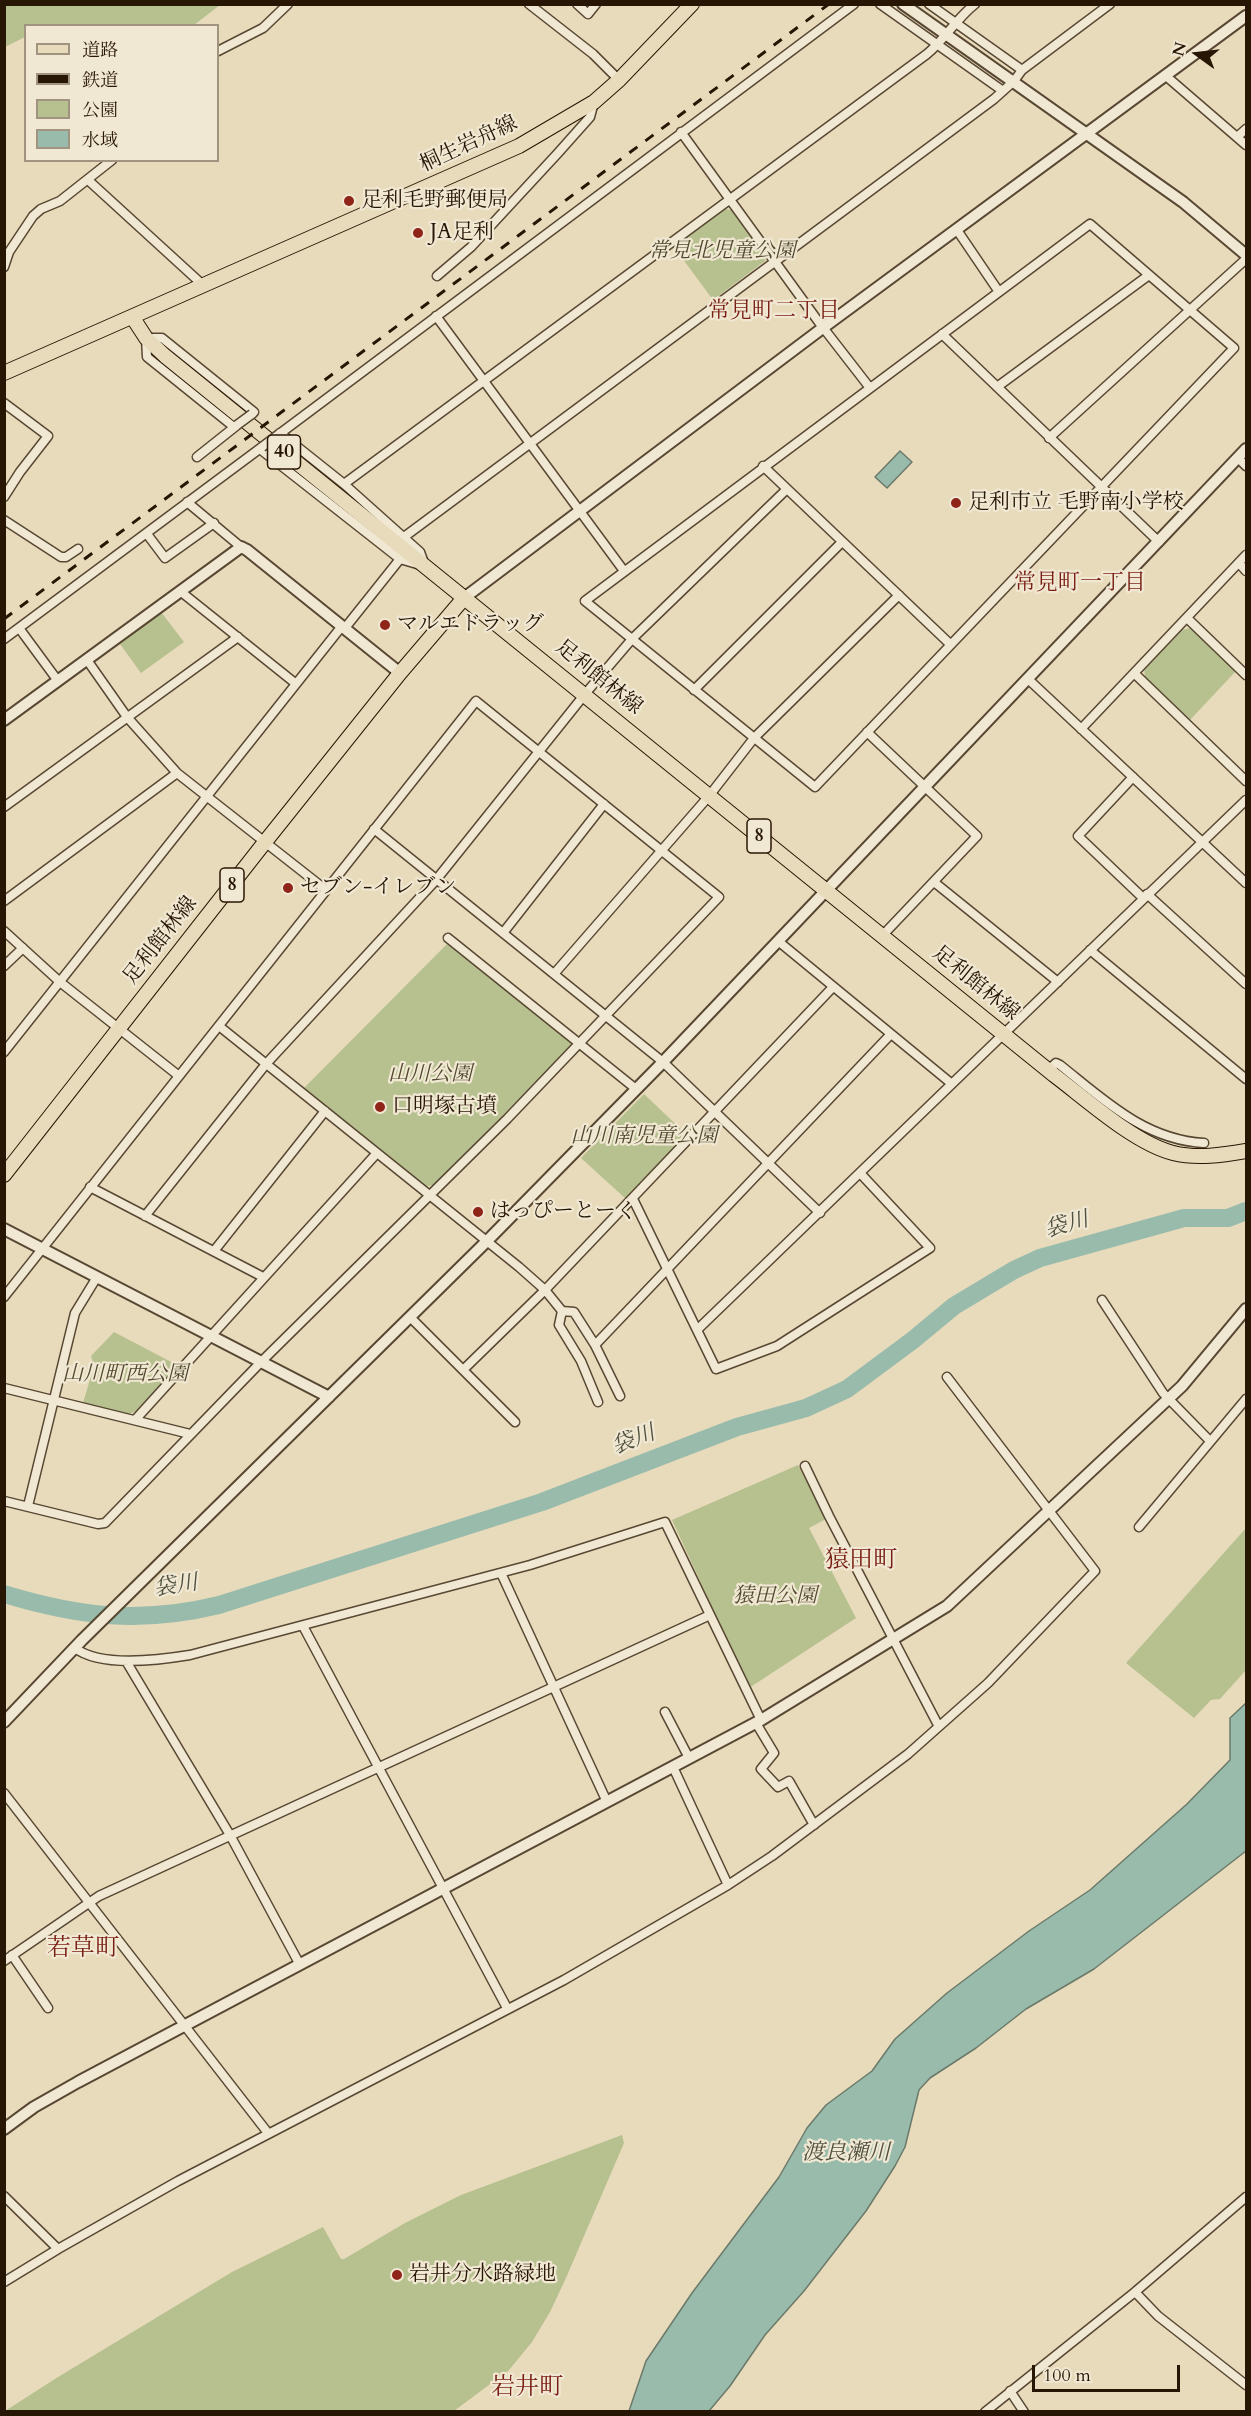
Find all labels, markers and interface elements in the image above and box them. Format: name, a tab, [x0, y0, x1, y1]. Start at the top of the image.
legend	[24, 24, 219, 162]
north arrow	[1167, 24, 1227, 84]
text: 道路	[82, 38, 118, 63]
text: N	[1167, 40, 1192, 59]
text: 鉄道	[82, 68, 118, 93]
text: 公園	[82, 98, 118, 123]
street label: 桐生岩舟線	[416, 111, 522, 179]
text: 水域	[82, 128, 118, 153]
place label: 足利毛野郵便局	[361, 188, 508, 214]
marker: 足利毛野郵便局	[342, 194, 356, 208]
place label: JA足利	[430, 220, 494, 246]
marker: JA足利	[411, 226, 425, 240]
park label: 常見北児童公園	[649, 239, 795, 265]
district label: 常見町二丁目	[708, 299, 840, 325]
road number: 40	[268, 435, 300, 469]
place label: 足利市立 毛野南小学校	[968, 490, 1184, 516]
marker: 足利市立 毛野南小学校	[949, 496, 963, 510]
district label: 常見町一丁目	[1014, 571, 1146, 597]
place label: マルエドラッグ	[397, 612, 544, 638]
marker: マルエドラッグ	[378, 618, 392, 632]
street label: 足利館林線	[549, 635, 647, 721]
road number: 8	[747, 819, 771, 853]
road number: 8	[220, 868, 244, 902]
place label: セブン-イレブン	[300, 875, 456, 901]
marker: セブン-イレブン	[281, 881, 295, 895]
street label: 足利館林線	[119, 892, 203, 990]
street label: 足利館林線	[926, 941, 1024, 1027]
park label: 山川公園	[388, 1062, 472, 1088]
place label: 口明塚古墳	[392, 1094, 497, 1120]
marker: 口明塚古墳	[373, 1100, 387, 1114]
park label: 山川南児童公園	[571, 1124, 717, 1150]
place label: はっぴーとーく	[490, 1199, 637, 1225]
marker: はっぴーとーく	[471, 1205, 485, 1219]
water label: 袋川	[1042, 1207, 1092, 1245]
park label: 山川町西公園	[62, 1362, 188, 1388]
water label: 袋川	[609, 1421, 659, 1461]
district label: 猿田町	[825, 1547, 897, 1575]
water label: 袋川	[152, 1571, 200, 1603]
park label: 猿田公園	[733, 1584, 817, 1610]
district label: 若草町	[47, 1935, 119, 1963]
water label: 渡良瀬川	[802, 2141, 890, 2167]
place label: 岩井分水路緑地	[409, 2262, 556, 2288]
marker: 岩井分水路緑地	[390, 2268, 404, 2282]
scale bar	[1035, 2353, 1184, 2391]
text: 100 m	[1043, 2363, 1091, 2388]
district label: 岩井町	[491, 2374, 563, 2402]

